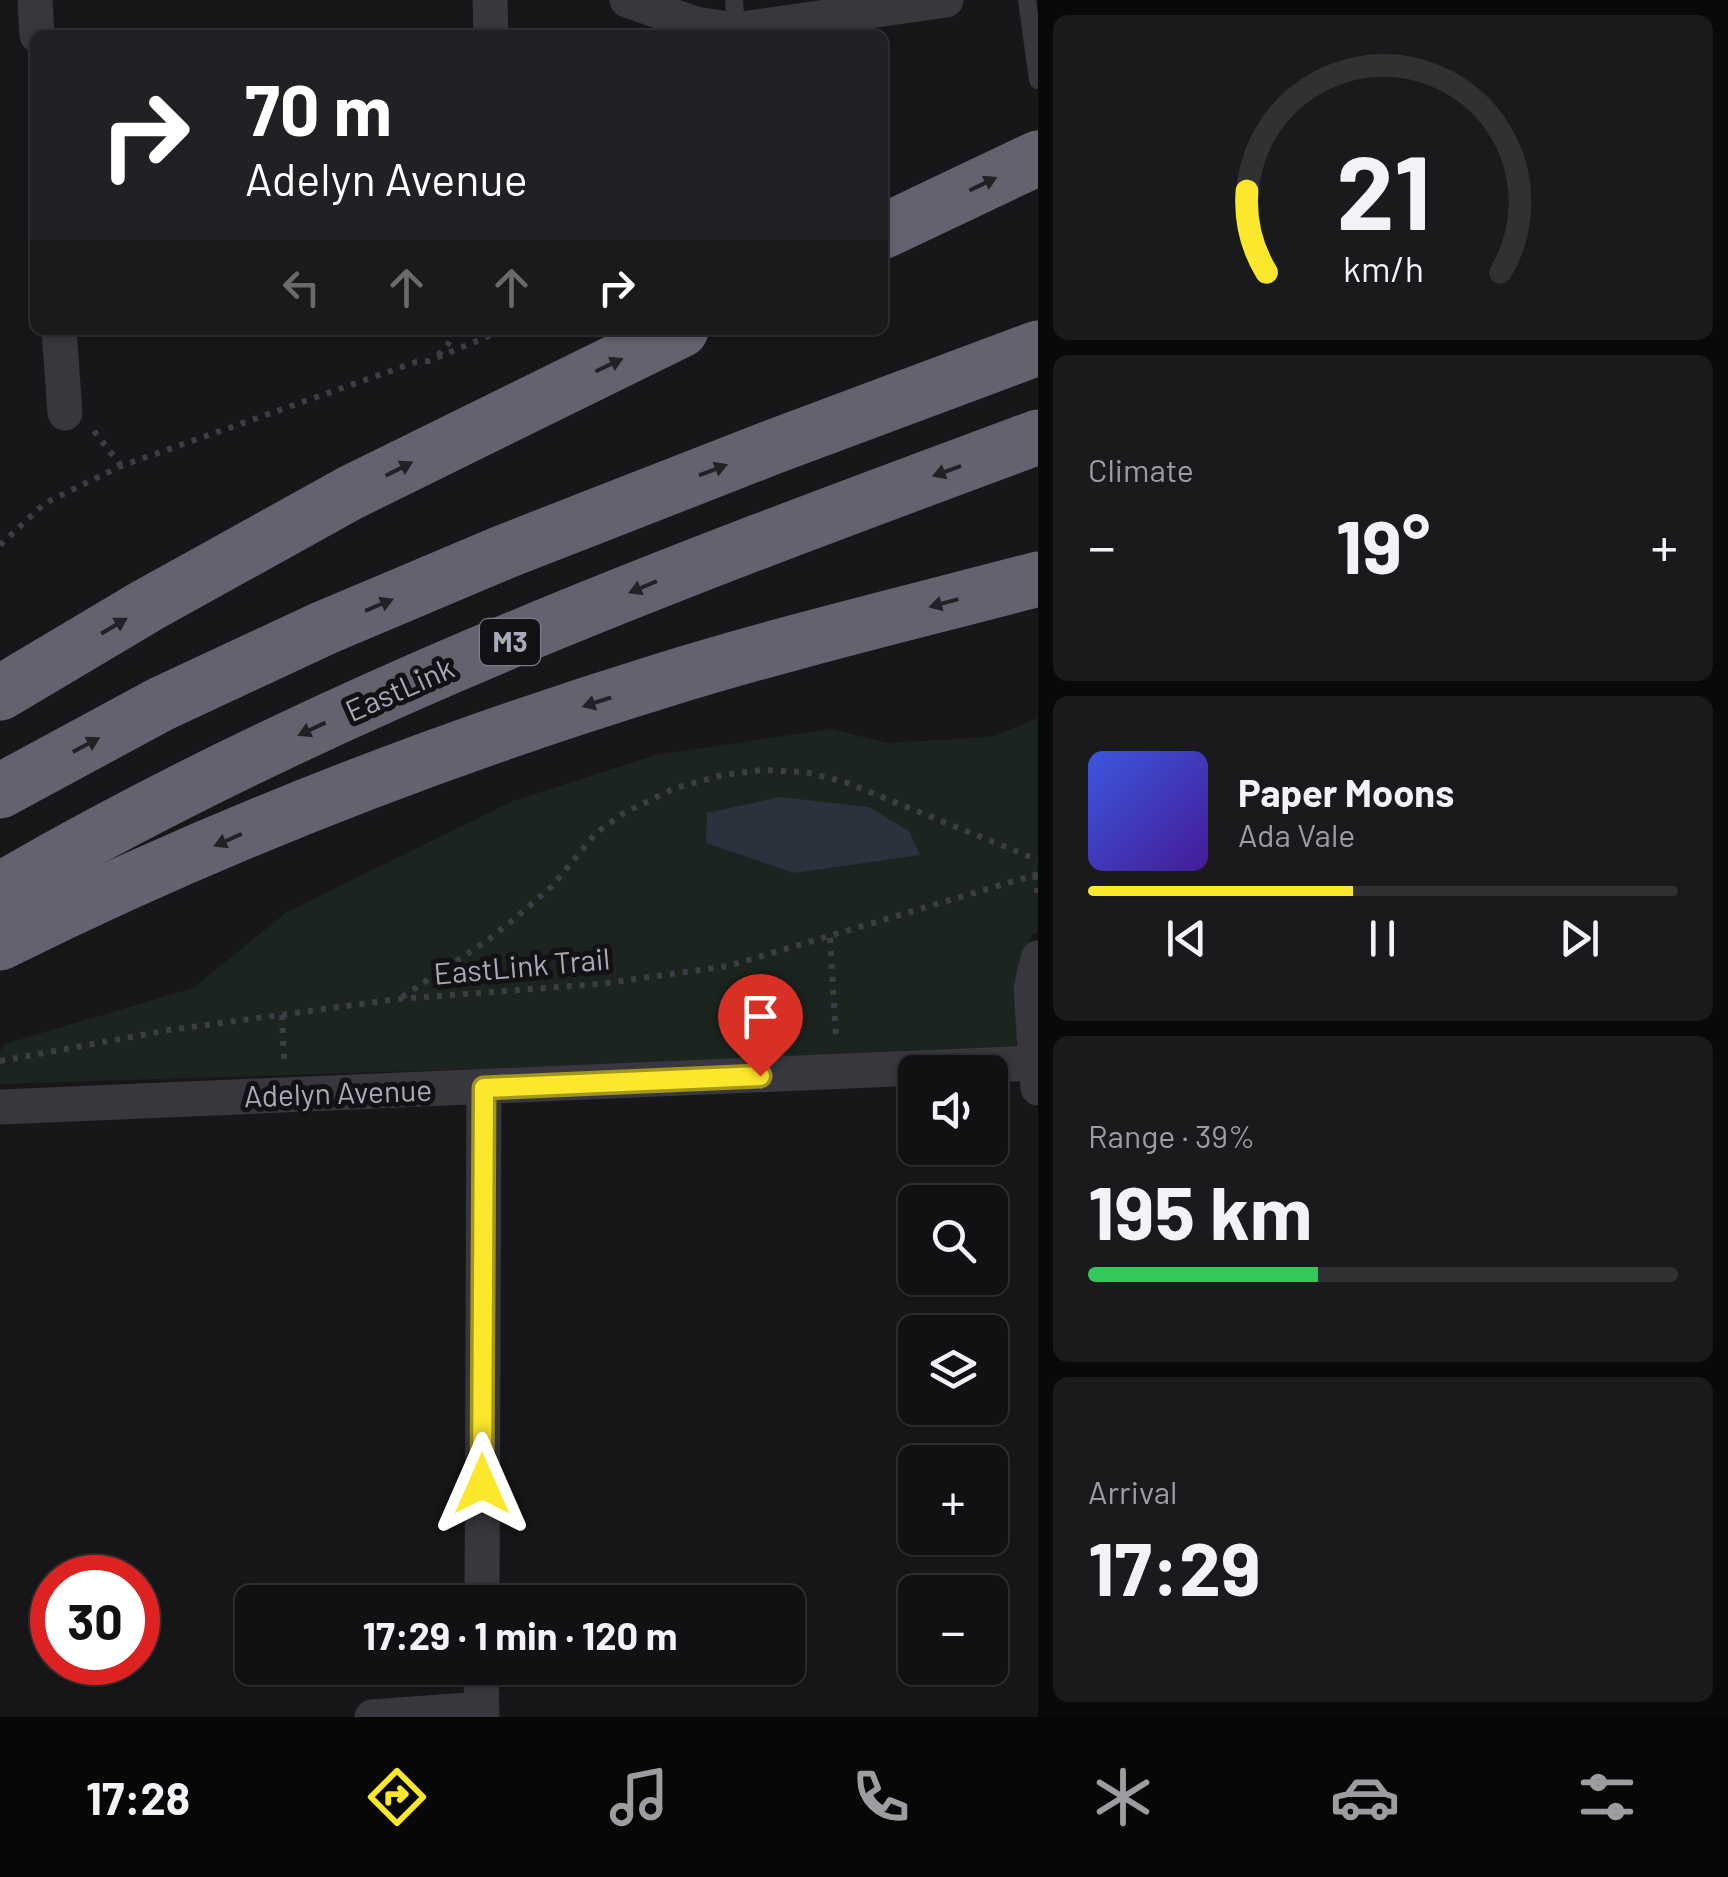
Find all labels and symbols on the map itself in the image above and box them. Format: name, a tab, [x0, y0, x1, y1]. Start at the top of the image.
one-way arrow	[969, 176, 998, 193]
one-way arrow	[594, 357, 623, 374]
one-way arrow	[384, 461, 413, 478]
one-way arrow	[698, 461, 728, 477]
one-way arrow	[931, 463, 961, 479]
one-way arrow	[628, 579, 658, 595]
one-way arrow	[364, 596, 394, 612]
one-way arrow	[928, 596, 959, 612]
one-way arrow	[100, 618, 128, 635]
road number: M3	[480, 619, 540, 665]
street label: EastLink	[339, 648, 459, 728]
one-way arrow	[582, 695, 612, 710]
one-way arrow	[298, 721, 327, 738]
one-way arrow	[72, 737, 100, 754]
one-way arrow	[213, 832, 243, 848]
street label: EastLink Trail	[432, 939, 612, 991]
pin	[718, 974, 803, 1077]
street label: Adelyn Avenue	[243, 1071, 433, 1113]
position arrow	[430, 1432, 534, 1536]
speed limit sign: 30	[30, 1555, 160, 1685]

